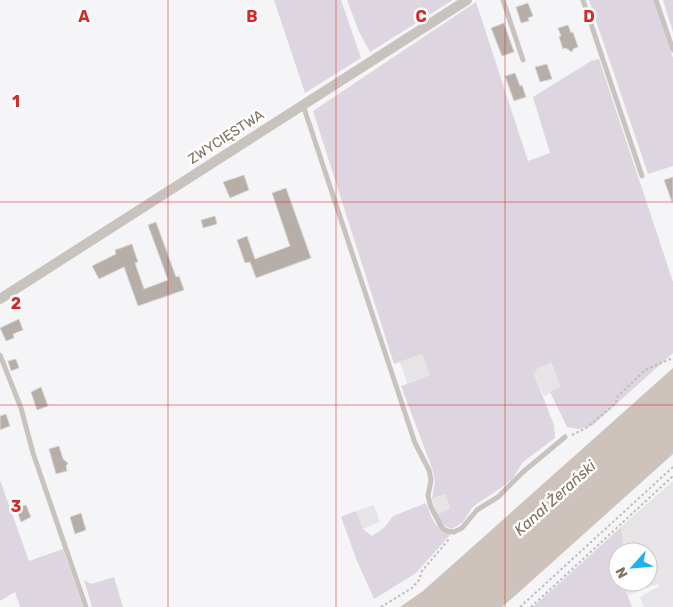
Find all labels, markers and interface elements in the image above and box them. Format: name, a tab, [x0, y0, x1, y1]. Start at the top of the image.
text: A	[78, 7, 90, 26]
text: B	[246, 7, 258, 26]
text: C	[415, 7, 427, 26]
text: D	[583, 7, 595, 26]
text: 1	[12, 92, 20, 111]
street label: ZWYCIĘSTWA	[185, 106, 268, 168]
text: 2	[11, 294, 21, 313]
water label: Kanał Żerański	[511, 457, 600, 539]
text: 3	[11, 497, 21, 516]
north arrow	[608, 542, 658, 592]
text: N	[612, 564, 632, 581]

